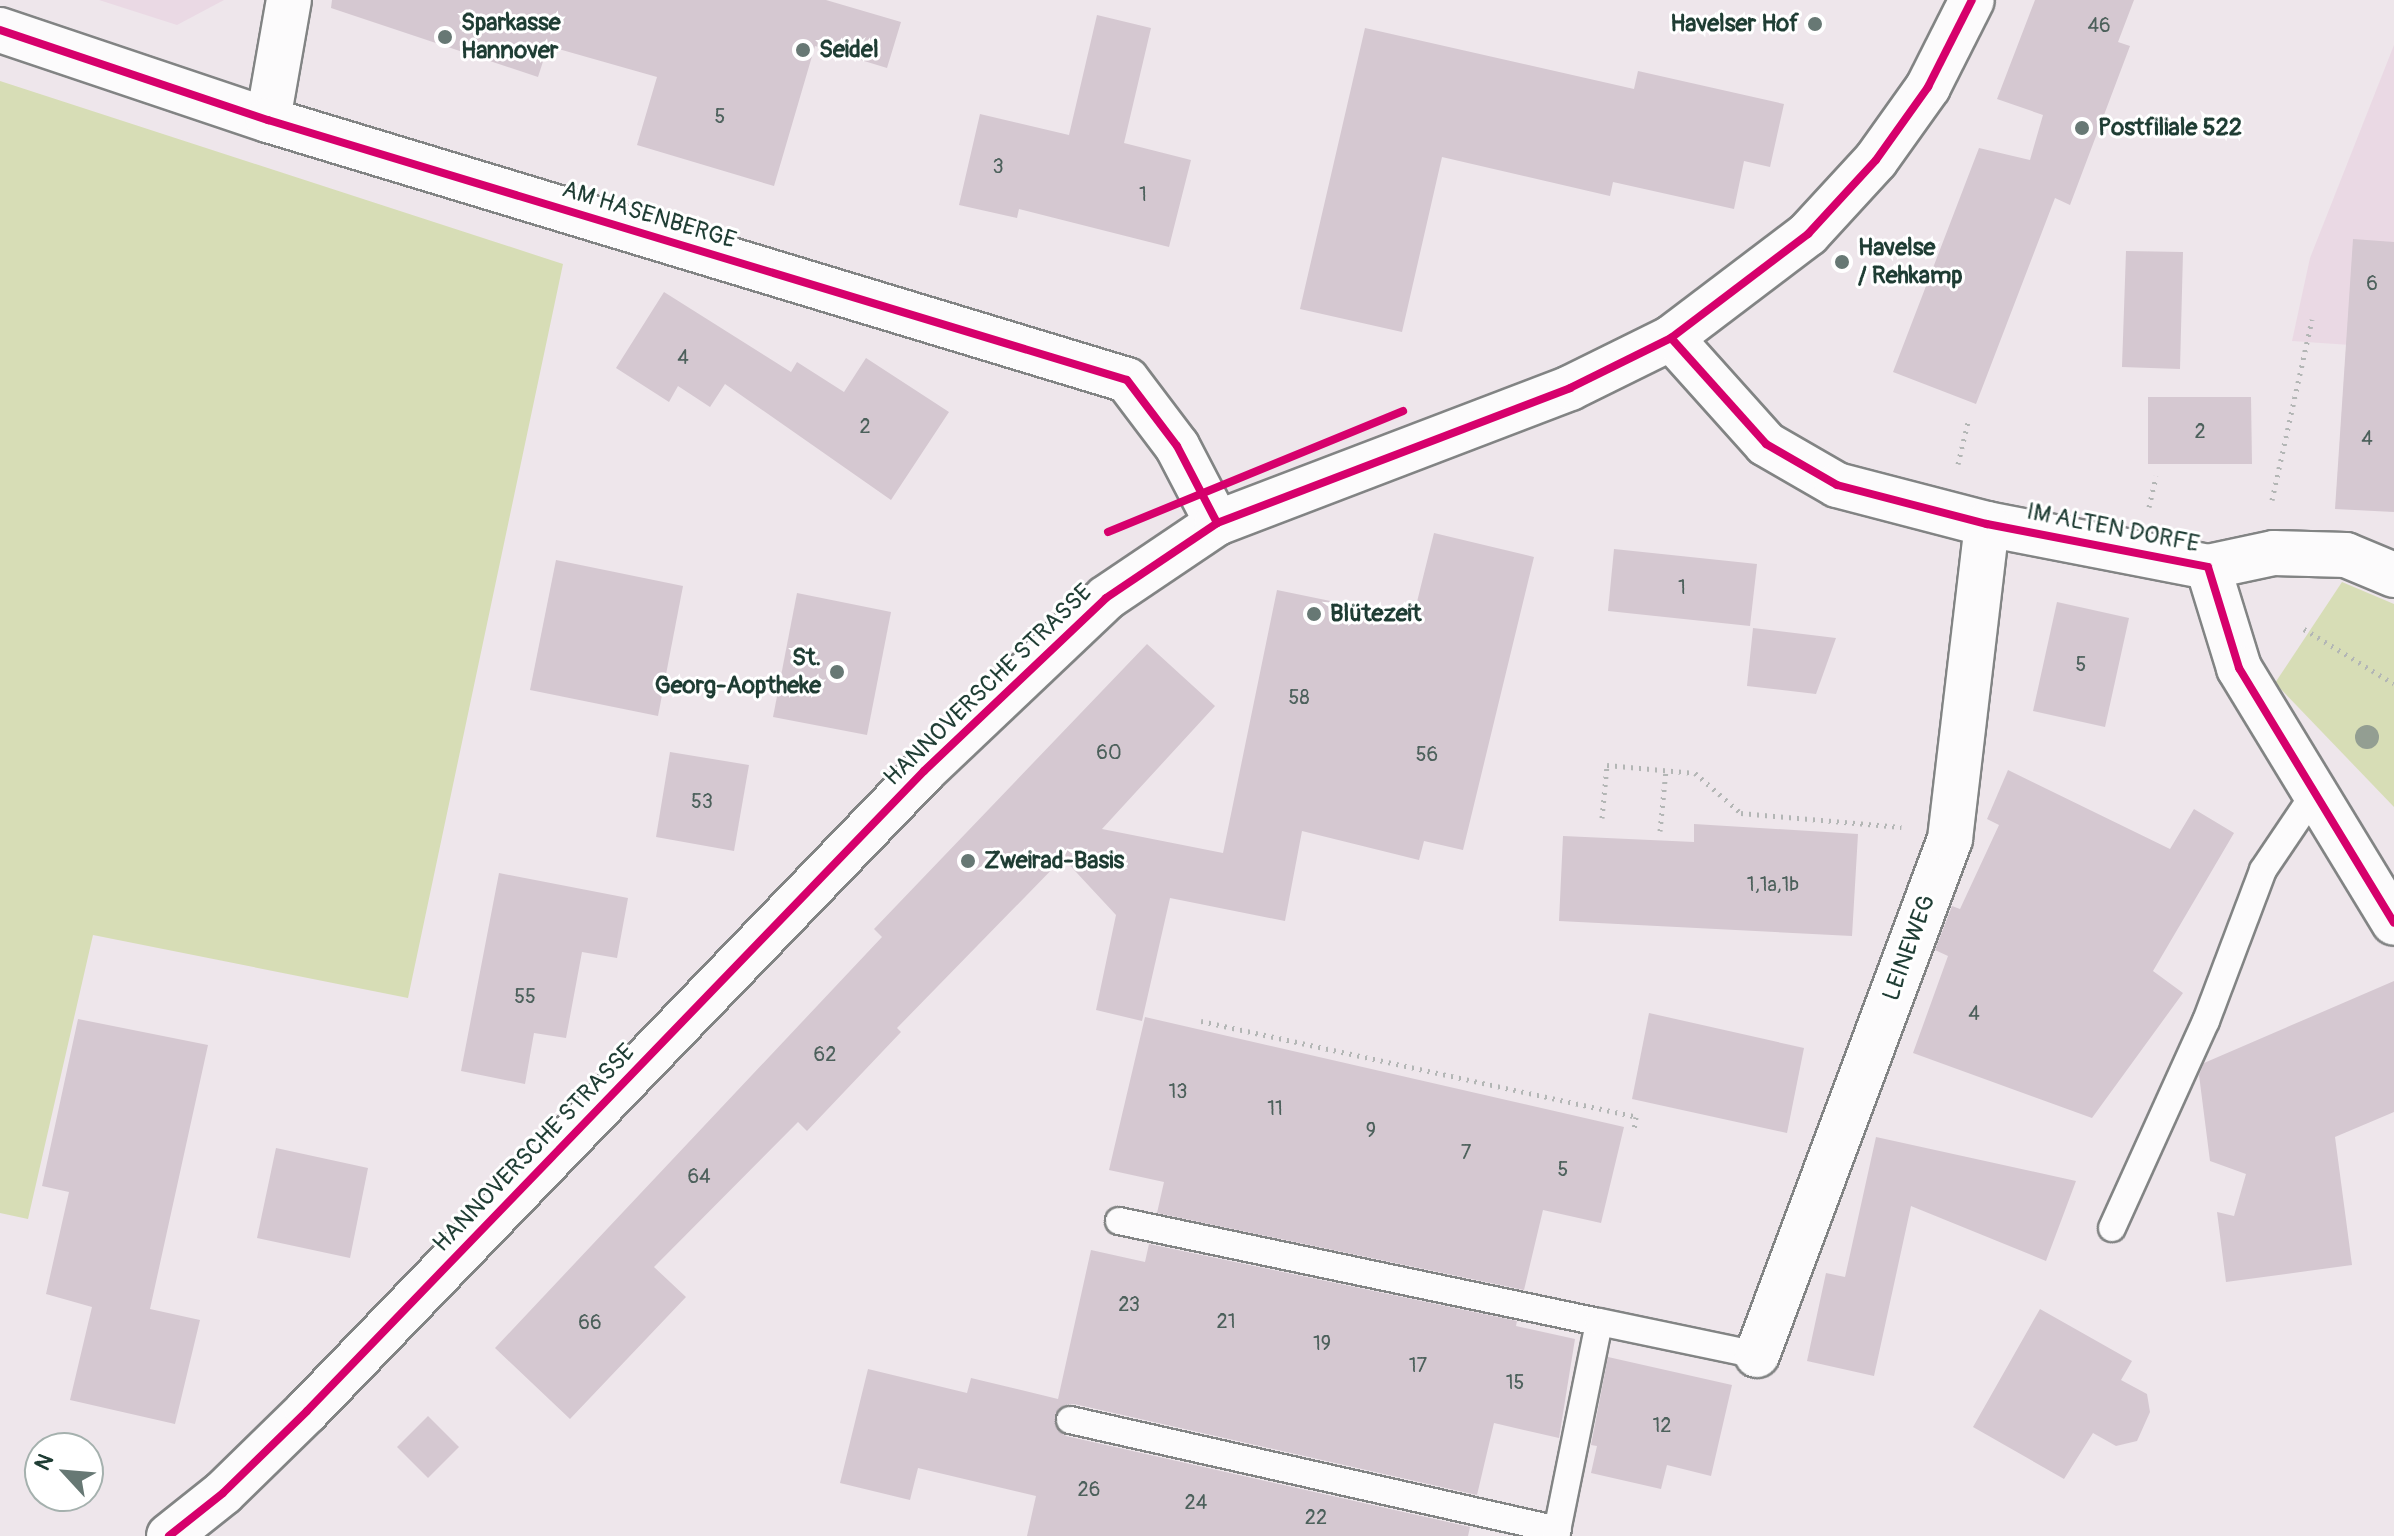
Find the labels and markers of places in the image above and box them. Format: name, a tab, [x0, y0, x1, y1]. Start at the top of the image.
place label: Sparkasse Hannover	[461, 9, 561, 65]
place label: Havelser Hof	[1670, 10, 1799, 38]
marker: Havelser Hof	[1806, 15, 1824, 33]
marker: Sparkasse Hannover	[436, 28, 454, 46]
place label: Seidel	[819, 36, 879, 64]
marker: Seidel	[794, 41, 812, 59]
place label: Postfiliale 522	[2098, 114, 2242, 142]
marker: Postfiliale 522	[2073, 119, 2091, 137]
place label: Havelse / Rehkamp	[1858, 234, 1963, 290]
marker: Havelse / Rehkamp	[1833, 253, 1851, 271]
place label: Blütezeit	[1330, 600, 1422, 628]
marker: Blütezeit	[1305, 605, 1323, 623]
place label: St. Georg-Aoptheke	[655, 644, 821, 700]
marker: St. Georg-Aoptheke	[828, 663, 846, 681]
place label: Zweirad-Basis	[984, 847, 1124, 875]
marker: Zweirad-Basis	[959, 852, 977, 870]

